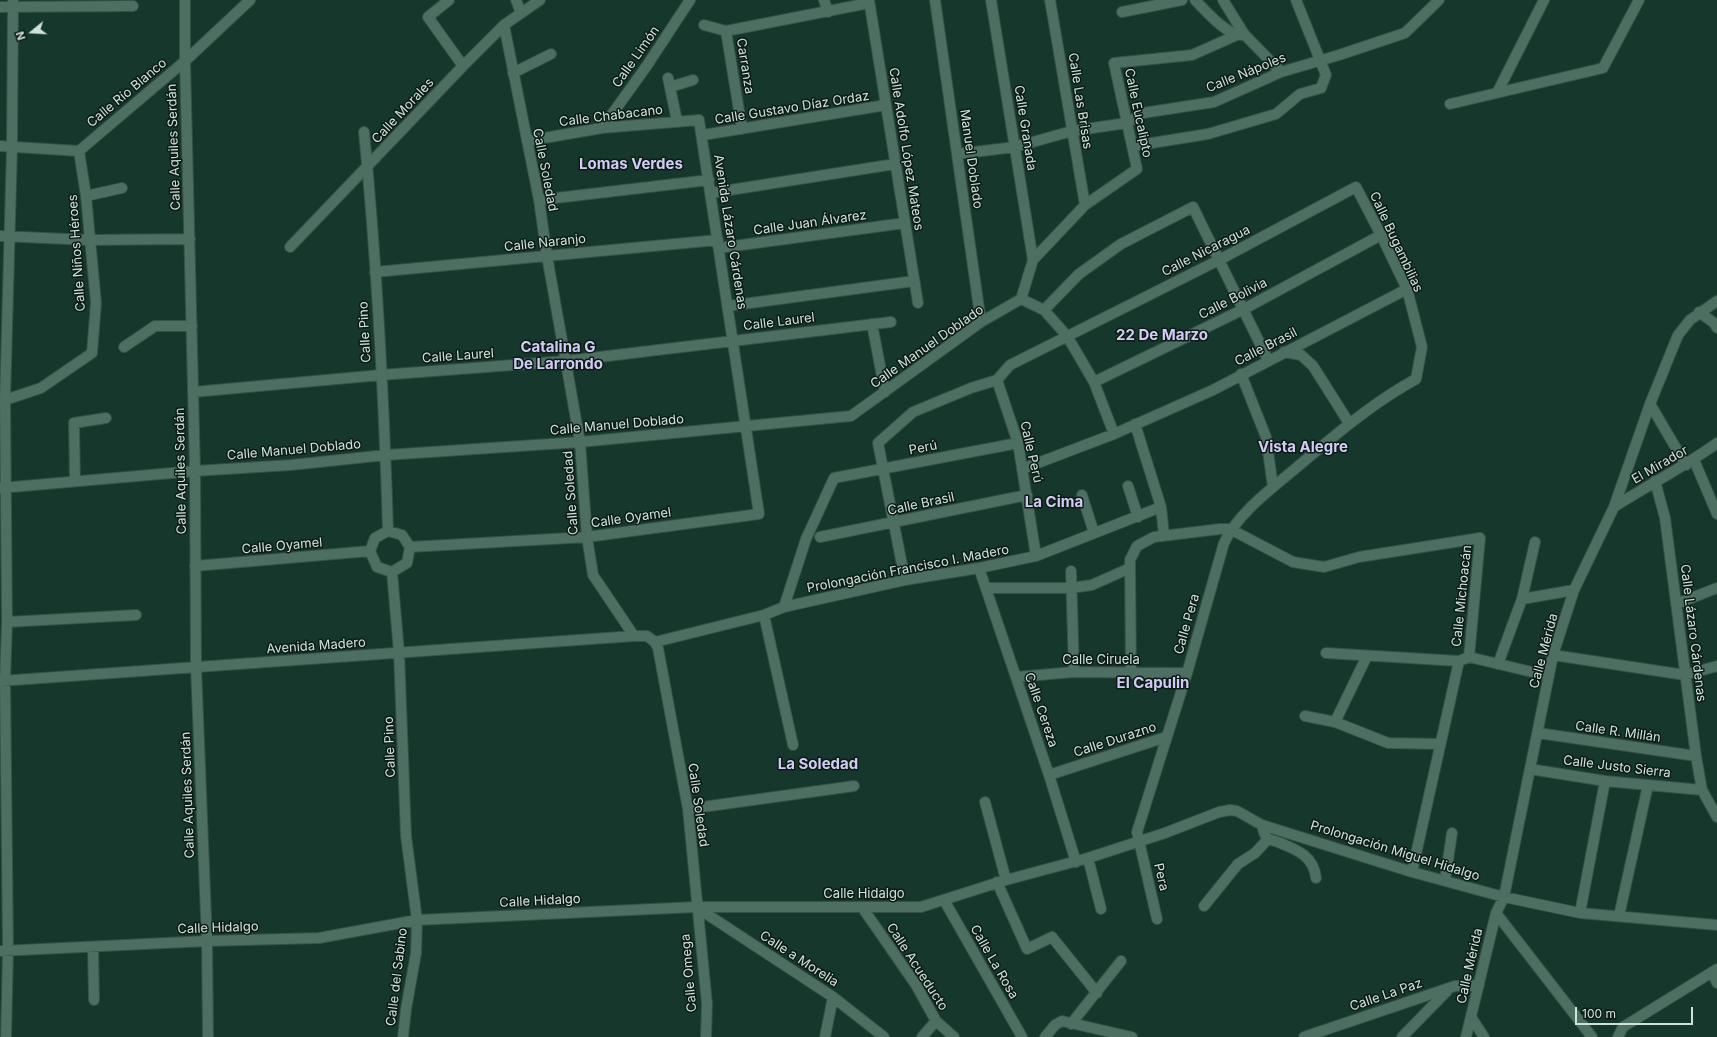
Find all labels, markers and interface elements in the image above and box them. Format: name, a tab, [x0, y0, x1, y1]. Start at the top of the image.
north arrow	[12, 12, 52, 52]
street label: Calle Limón	[609, 23, 663, 91]
text: N	[13, 30, 29, 42]
street label: Carranza	[733, 37, 757, 95]
street label: Calle Nápoles	[1204, 50, 1288, 96]
street label: Calle Las Brisas	[1065, 52, 1095, 150]
street label: Calle Río Blanco	[84, 55, 170, 131]
street label: Calle Adolfo López Mateos	[885, 66, 927, 232]
street label: Calle Eucalipto	[1121, 67, 1155, 159]
street label: Calle Morales	[369, 75, 437, 147]
street label: Calle Aquiles Serdán	[164, 83, 184, 211]
street label: Calle Granada	[1011, 84, 1039, 172]
street label: Calle Gustavo Díaz Ordaz	[714, 88, 870, 128]
street label: Calle Chabacano	[558, 102, 664, 130]
street label: Manuel Doblado	[956, 108, 986, 210]
street label: Calle Soledad	[529, 127, 561, 213]
street label: Avenida Lázaro Cárdenas	[710, 153, 750, 311]
district label: Lomas Verdes	[579, 155, 683, 173]
street label: Calle Bugambilias	[1366, 189, 1426, 295]
street label: Calle Niños Héroes	[65, 194, 89, 312]
street label: Calle Juan Álvarez	[752, 207, 868, 239]
street label: Calle Nicaragua	[1159, 222, 1253, 280]
street label: Calle Naranjo	[503, 231, 587, 255]
street label: Calle Bolivia	[1196, 275, 1270, 323]
street label: Calle Pino	[356, 301, 374, 363]
street label: Calle Manuel Doblado	[867, 302, 987, 392]
street label: Calle Laurel	[742, 310, 816, 334]
street label: Calle Brasil	[1232, 325, 1300, 369]
district label: 22 De Marzo	[1116, 326, 1208, 344]
district label: Catalina G De Larrondo	[513, 338, 603, 373]
street label: Calle Laurel	[422, 346, 494, 366]
street label: Calle Aquiles Serdán	[172, 407, 190, 535]
street label: Calle Manuel Doblado	[549, 411, 685, 439]
street label: Calle Perú	[1016, 420, 1046, 484]
street label: Calle Manuel Doblado	[226, 436, 362, 464]
street label: Perú	[908, 438, 938, 458]
district label: Vista Alegre	[1258, 438, 1348, 456]
street label: El Mirador	[1629, 443, 1691, 487]
street label: Calle Soledad	[560, 450, 582, 536]
street label: Calle Brasil	[886, 489, 956, 519]
district label: La Cima	[1025, 493, 1083, 511]
street label: Calle Oyamel	[590, 505, 672, 531]
street label: Calle Oyamel	[241, 535, 323, 557]
street label: Prolongación Francisco I. Madero	[805, 542, 1011, 596]
street label: Calle Michoacán	[1449, 544, 1475, 648]
street label: Calle Lázaro Cárdenas	[1677, 563, 1709, 703]
street label: Calle Pera	[1171, 592, 1203, 656]
street label: Calle Mérida	[1526, 612, 1562, 690]
street label: Avenida Madero	[266, 635, 366, 657]
street label: Calle Ciruela	[1062, 652, 1140, 668]
street label: Calle Cereza	[1021, 671, 1061, 749]
district label: El Capulin	[1117, 674, 1189, 692]
street label: Calle Pino	[381, 716, 399, 778]
street label: Calle R. Millán	[1574, 718, 1662, 746]
street label: Calle Durazno	[1072, 719, 1158, 761]
street label: Calle Aquiles Serdán	[178, 731, 198, 859]
street label: Calle Justo Sierra	[1562, 753, 1672, 781]
district label: La Soledad	[778, 755, 858, 773]
street label: Calle Soledad	[684, 762, 712, 848]
street label: Prolongación Miguel Hidalgo	[1308, 818, 1482, 884]
street label: Pera	[1150, 862, 1172, 892]
street label: Calle Hidalgo	[823, 886, 905, 902]
street label: Calle Hidalgo	[499, 891, 581, 911]
street label: Calle Hidalgo	[177, 919, 259, 937]
street label: Calle Acueducto	[883, 920, 951, 1014]
street label: Calle La Rosa	[967, 922, 1021, 1002]
street label: Calle del Sabino	[383, 927, 411, 1027]
street label: Calle Mérida	[1454, 927, 1486, 1005]
street label: Calle a Morelia	[757, 928, 841, 990]
street label: Calle Omega	[678, 933, 700, 1013]
street label: Calle La Paz	[1348, 975, 1424, 1015]
scale bar	[1577, 999, 1695, 1025]
text: 100 m	[1582, 1006, 1616, 1021]

